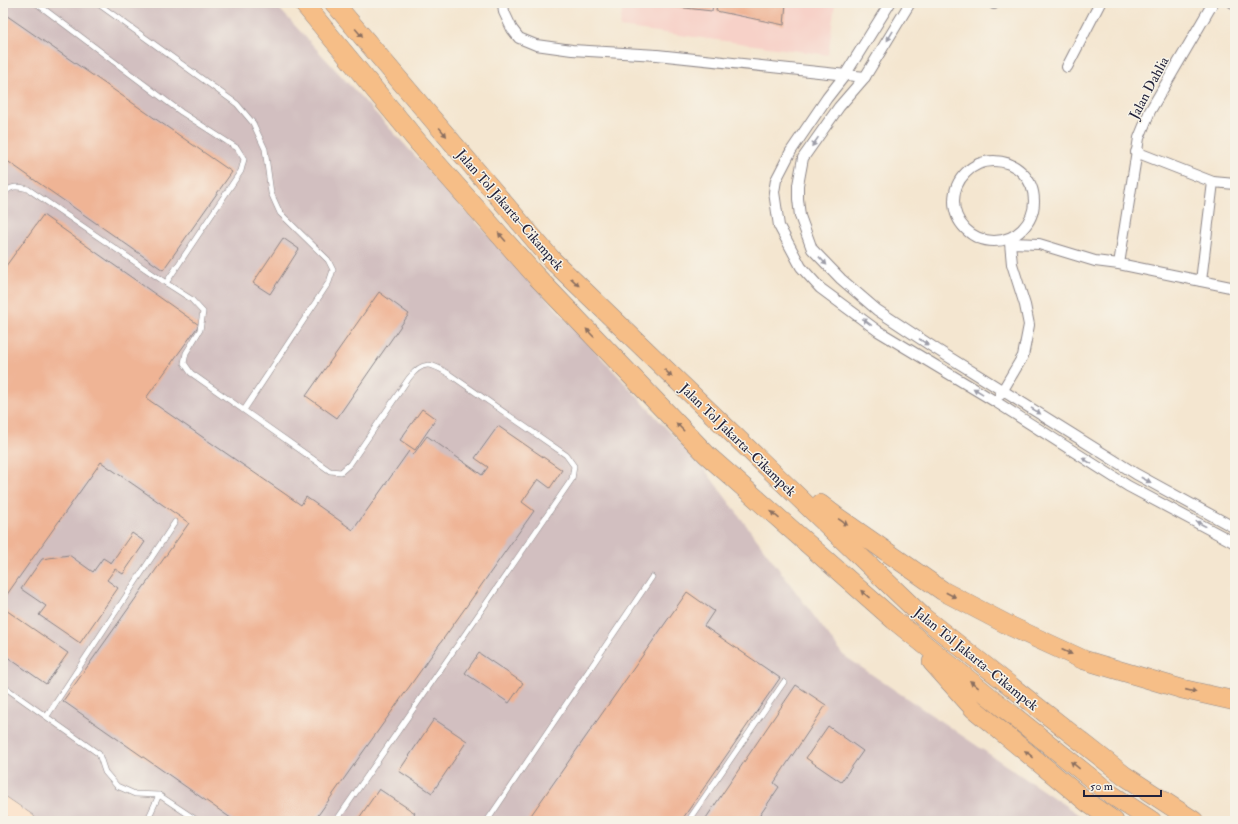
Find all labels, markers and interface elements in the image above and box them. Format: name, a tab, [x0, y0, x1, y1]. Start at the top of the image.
one-way arrow	[355, 27, 364, 38]
one-way arrow	[886, 31, 894, 41]
street label: Jalan Dahlia	[1125, 54, 1173, 123]
one-way arrow	[439, 127, 448, 137]
one-way arrow	[811, 137, 819, 147]
street label: Jalan Tol Jakarta–Cikampek	[451, 145, 567, 275]
one-way arrow	[497, 232, 506, 243]
one-way arrow	[818, 256, 828, 266]
one-way arrow	[570, 277, 580, 287]
one-way arrow	[862, 318, 873, 327]
one-way arrow	[585, 328, 595, 338]
one-way arrow	[919, 338, 930, 345]
one-way arrow	[663, 368, 673, 378]
street label: Jalan Tol Jakarta–Cikampek	[675, 379, 800, 501]
one-way arrow	[973, 387, 983, 395]
one-way arrow	[1031, 407, 1041, 415]
one-way arrow	[675, 422, 685, 432]
one-way arrow	[1081, 457, 1093, 464]
one-way arrow	[1141, 476, 1152, 483]
one-way arrow	[770, 510, 780, 520]
one-way arrow	[838, 518, 848, 526]
one-way arrow	[1195, 521, 1206, 528]
one-way arrow	[860, 589, 870, 599]
one-way arrow	[945, 592, 956, 598]
street label: Jalan Tol Jakarta–Cikampek	[909, 603, 1042, 715]
one-way arrow	[1062, 649, 1073, 655]
one-way arrow	[968, 680, 979, 688]
one-way arrow	[1185, 688, 1197, 694]
one-way arrow	[1023, 749, 1034, 758]
one-way arrow	[1070, 761, 1081, 770]
scale bar	[1084, 772, 1161, 798]
text: 50 m	[1090, 779, 1114, 794]

